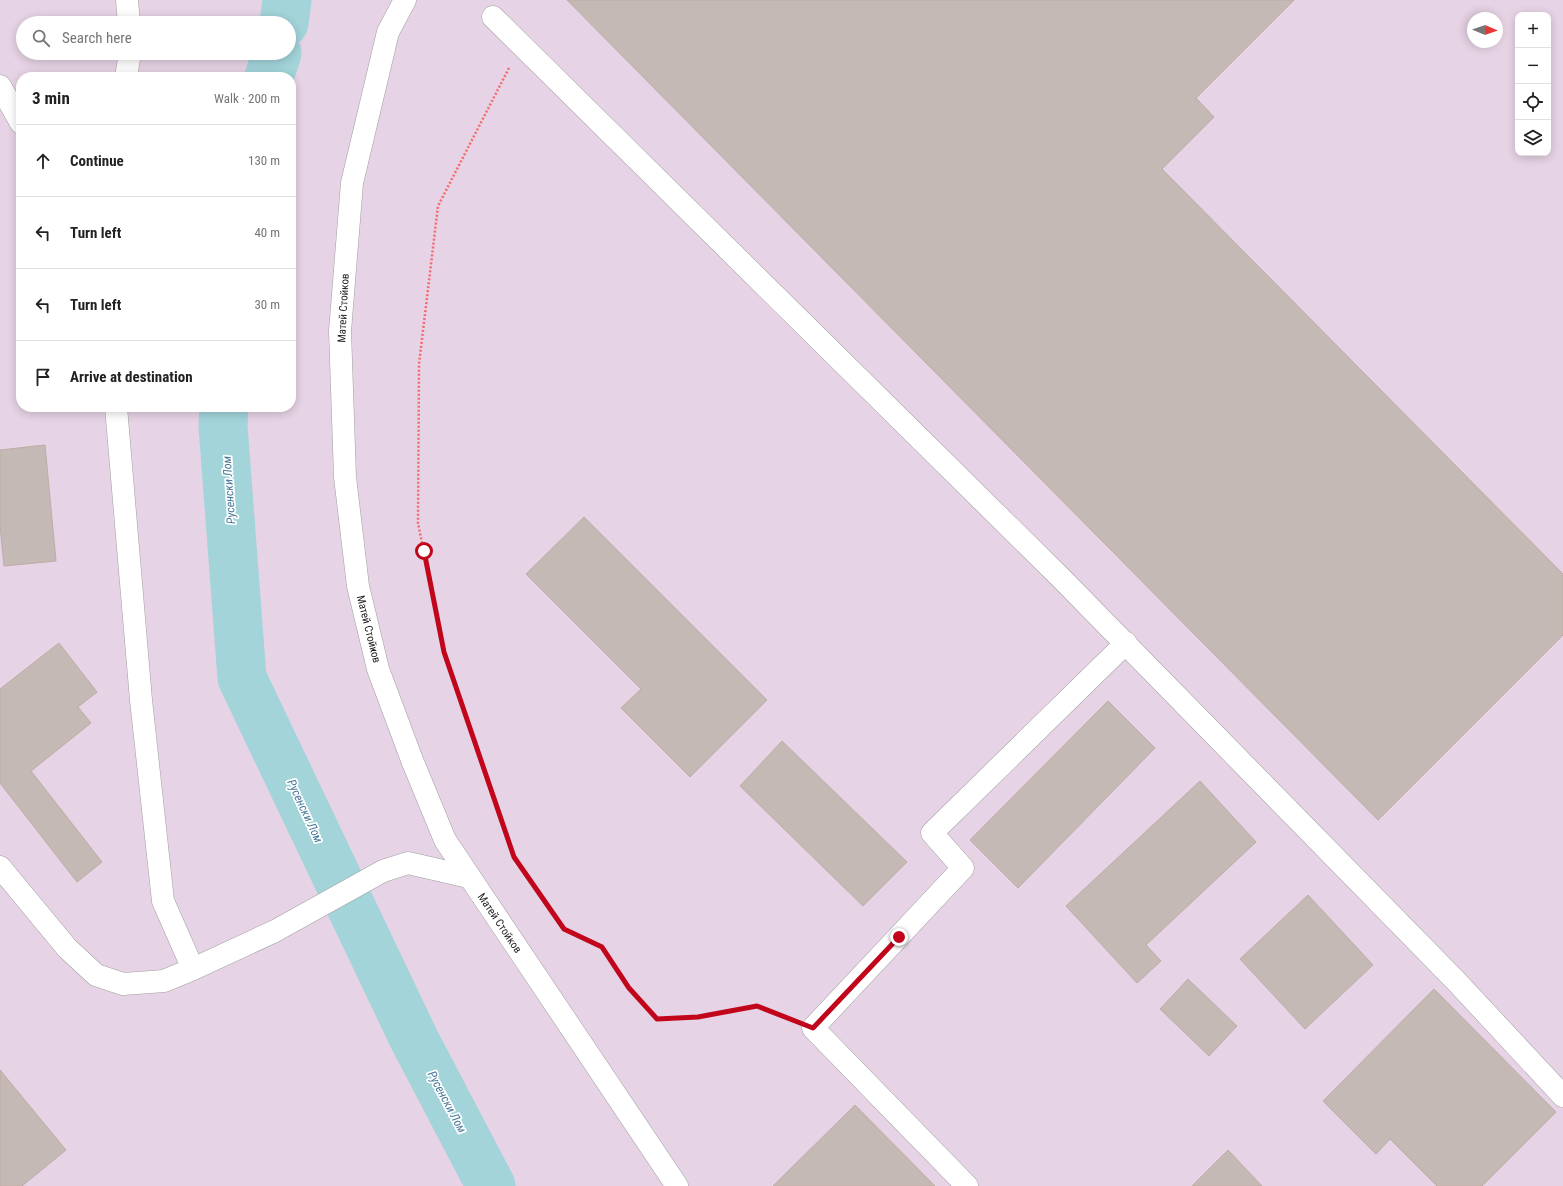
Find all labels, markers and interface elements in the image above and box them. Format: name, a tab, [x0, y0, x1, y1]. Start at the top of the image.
north arrow	[1467, 12, 1503, 48]
map controls	[1515, 12, 1551, 156]
button: +	[1515, 12, 1551, 48]
search box	[16, 16, 296, 60]
icon: search	[30, 27, 52, 49]
text: Search here	[62, 29, 132, 47]
button: −	[1515, 48, 1551, 84]
button: locate	[1515, 84, 1551, 120]
text: 3 min	[32, 88, 70, 108]
text: Walk · 200 m	[214, 91, 280, 106]
button: layers	[1515, 120, 1551, 156]
icon: ahead	[32, 150, 54, 172]
text: Continue	[70, 152, 124, 170]
text: 130 m	[248, 153, 280, 168]
icon: left	[32, 222, 54, 244]
text: Turn left	[70, 224, 121, 242]
text: 40 m	[254, 225, 280, 240]
street label: Матей Стойков	[335, 273, 352, 343]
icon: left	[32, 294, 54, 316]
text: Turn left	[70, 296, 121, 314]
text: 30 m	[254, 297, 280, 312]
icon: arrive	[32, 366, 54, 388]
text: Arrive at destination	[70, 368, 193, 386]
water label: Русенски Лом	[220, 455, 238, 525]
route start	[415, 542, 433, 560]
street label: Матей Стойков	[354, 594, 383, 664]
water label: Русенски Лом	[284, 777, 326, 845]
street label: Матей Стойков	[475, 891, 524, 956]
route end	[890, 928, 908, 946]
water label: Русенски Лом	[425, 1069, 469, 1136]

